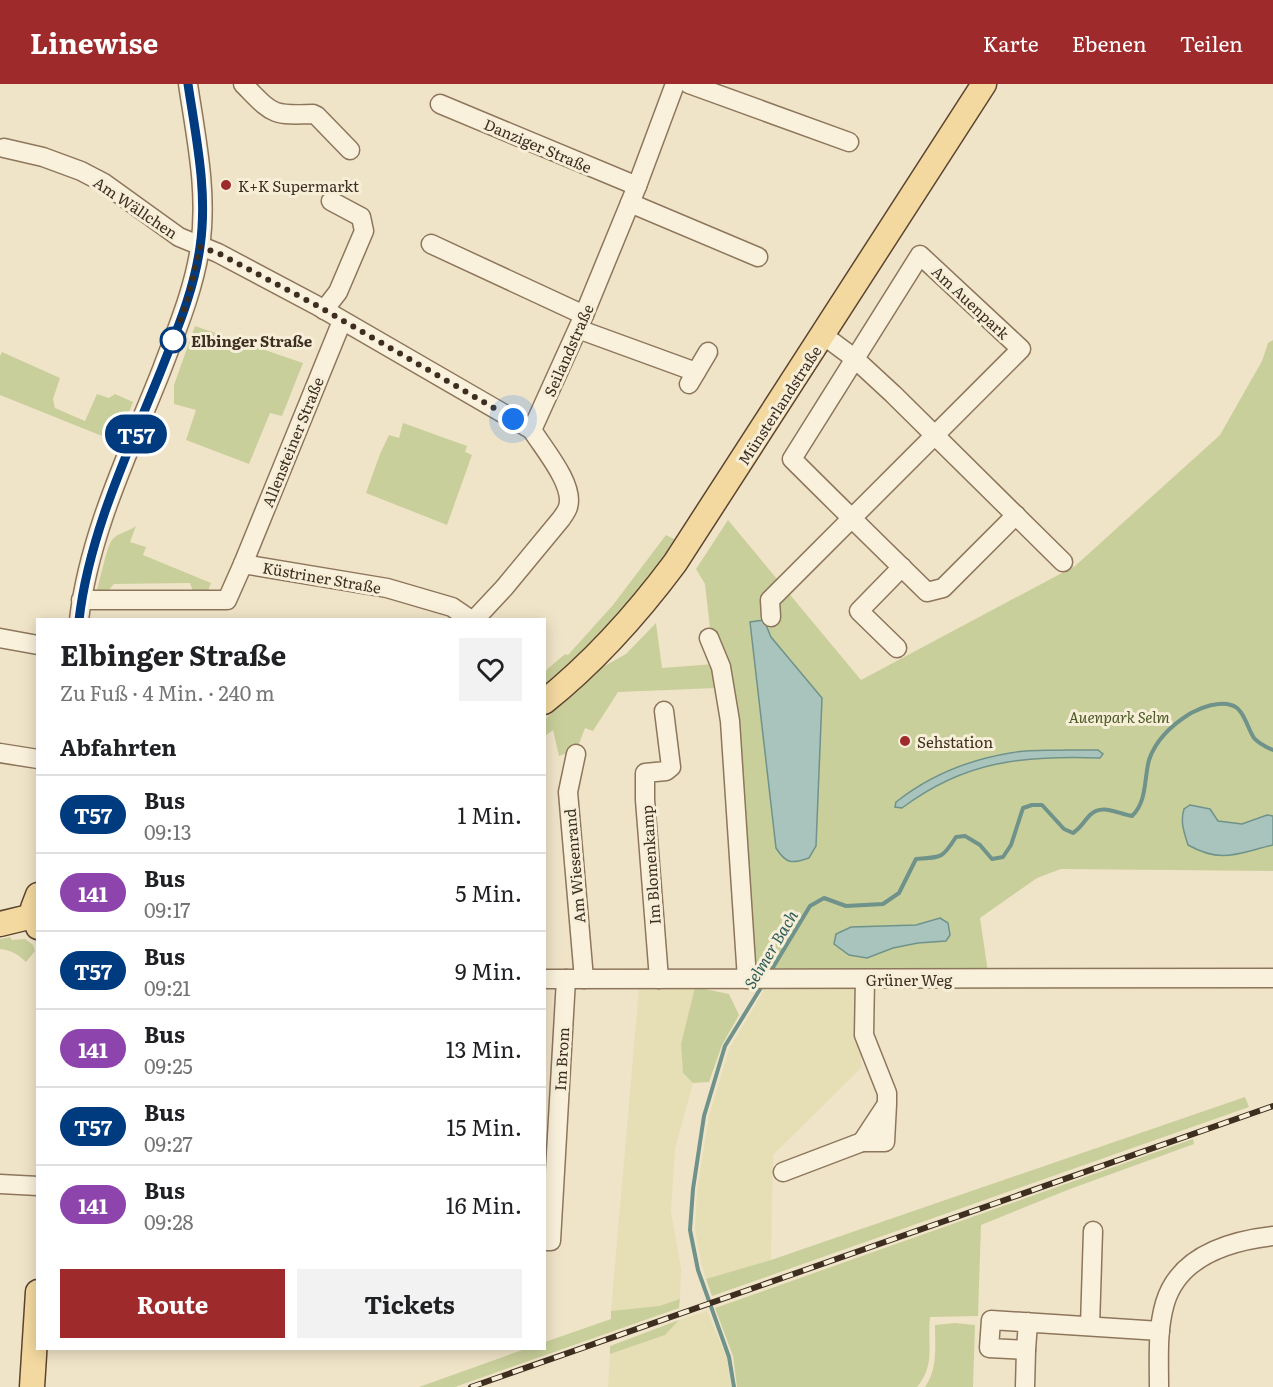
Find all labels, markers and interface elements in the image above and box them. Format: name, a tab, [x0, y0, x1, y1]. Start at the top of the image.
text: Linewise	[30, 21, 158, 63]
text: Karte	[983, 27, 1039, 58]
text: Ebenen	[1072, 27, 1147, 58]
text: Teilen	[1180, 27, 1243, 58]
street label: Danziger Straße	[481, 112, 596, 178]
street label: Am Wällchen	[89, 170, 183, 244]
place label: K+K Supermarkt	[238, 174, 359, 197]
marker: K+K Supermarkt	[219, 178, 233, 192]
street label: Am Auenpark	[927, 260, 1016, 345]
street label: Seilandstraße	[537, 300, 599, 400]
marker: Elbinger Straße	[160, 327, 186, 353]
place label: Elbinger Straße	[191, 329, 313, 352]
street label: Münsterlandstraße	[732, 341, 826, 469]
street label: Allensteiner Straße	[255, 373, 329, 511]
your location	[498, 404, 528, 434]
line badge: T57	[102, 414, 170, 454]
text: T57	[117, 419, 155, 450]
street label: Küstriner Straße	[261, 555, 383, 599]
text: Elbinger Straße	[60, 633, 286, 675]
button: heart	[459, 638, 522, 701]
text: Zu Fuß · 4 Min. · 240 m	[60, 677, 275, 707]
park label: Auenpark Selm	[1068, 705, 1170, 728]
text: Abfahrten	[60, 730, 177, 763]
place label: Sehstation	[917, 730, 993, 753]
marker: Sehstation	[898, 734, 912, 748]
text: Bus	[144, 783, 185, 816]
text: 1 Min.	[458, 798, 522, 831]
text: T57	[74, 799, 112, 830]
street label: Im Blomenkamp	[634, 804, 666, 926]
street label: Am Wiesenrand	[558, 808, 590, 924]
text: 09:13	[144, 816, 192, 846]
text: Bus	[144, 861, 185, 894]
text: 5 Min.	[455, 876, 522, 909]
text: 141	[78, 877, 108, 908]
text: 09:17	[144, 894, 190, 924]
water label: Selmer Bach	[737, 905, 803, 993]
text: Bus	[144, 939, 185, 972]
text: 9 Min.	[455, 954, 522, 987]
text: T57	[74, 955, 112, 986]
street label: Grüner Weg	[866, 968, 953, 991]
text: 09:21	[144, 972, 191, 1002]
text: Bus	[144, 1017, 185, 1050]
street label: Im Brom	[548, 1026, 574, 1091]
text: 13 Min.	[446, 1032, 522, 1065]
text: 141	[78, 1033, 108, 1064]
text: 09:25	[144, 1050, 193, 1080]
text: Bus	[144, 1095, 185, 1128]
text: 15 Min.	[446, 1110, 522, 1143]
text: T57	[74, 1111, 112, 1142]
text: 09:27	[144, 1128, 193, 1158]
text: Bus	[144, 1173, 185, 1206]
text: 16 Min.	[446, 1188, 522, 1221]
text: 141	[78, 1189, 108, 1220]
text: 09:28	[144, 1206, 194, 1236]
button: Route	[60, 1269, 285, 1338]
button: Tickets	[297, 1269, 522, 1338]

